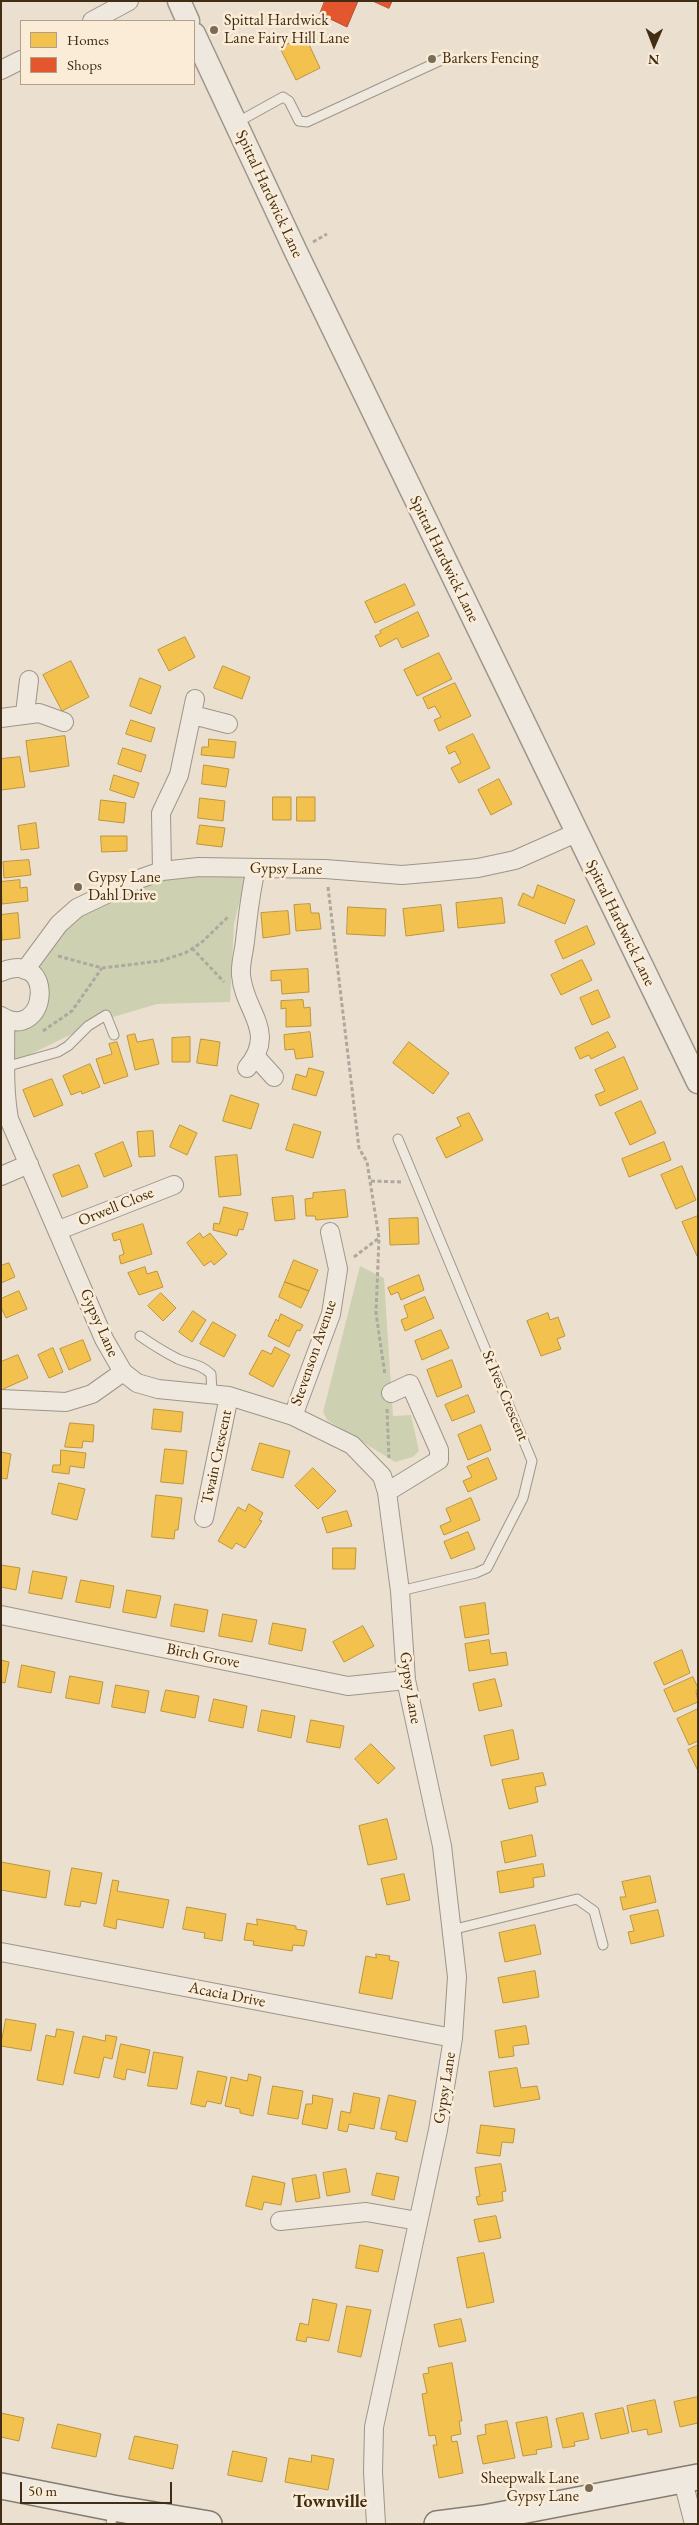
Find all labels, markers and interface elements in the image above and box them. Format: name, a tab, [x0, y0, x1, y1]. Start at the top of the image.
place label: Spittal Hardwick Lane Fairy Hill Lane	[224, 11, 349, 49]
legend	[20, 20, 195, 85]
north arrow	[629, 20, 679, 70]
marker: Spittal Hardwick Lane Fairy Hill Lane	[208, 24, 220, 36]
text: Homes	[67, 30, 109, 49]
place label: Barkers Fencing	[442, 49, 539, 69]
text: N	[648, 51, 660, 69]
marker: Barkers Fencing	[426, 53, 438, 65]
text: Shops	[67, 55, 102, 74]
street label: Spittal Hardwick Lane	[231, 127, 307, 261]
street label: Spittal Hardwick Lane	[405, 493, 483, 625]
street label: Spittal Hardwick Lane	[581, 857, 659, 989]
street label: Gypsy Lane	[250, 859, 322, 879]
place label: Gypsy Lane Dahl Drive	[88, 868, 161, 906]
marker: Gypsy Lane Dahl Drive	[72, 881, 84, 893]
street label: Orwell Close	[75, 1183, 157, 1231]
street label: Gypsy Lane	[75, 1286, 123, 1360]
street label: Stevenson Avenue	[287, 1298, 341, 1408]
street label: St Ives Crescent	[477, 1348, 533, 1444]
street label: Twain Crescent	[198, 1408, 236, 1506]
street label: Birch Grove	[165, 1640, 241, 1672]
street label: Gypsy Lane	[395, 1651, 425, 1725]
street label: Acacia Drive	[187, 1978, 267, 2012]
street label: Gypsy Lane	[430, 2051, 460, 2125]
place label: Sheepwalk Lane Gypsy Lane	[481, 2469, 579, 2507]
scale bar	[22, 2472, 175, 2504]
text: 50 m	[28, 2481, 57, 2500]
marker: Sheepwalk Lane Gypsy Lane	[583, 2482, 595, 2494]
district label: Townville	[293, 2491, 367, 2513]

